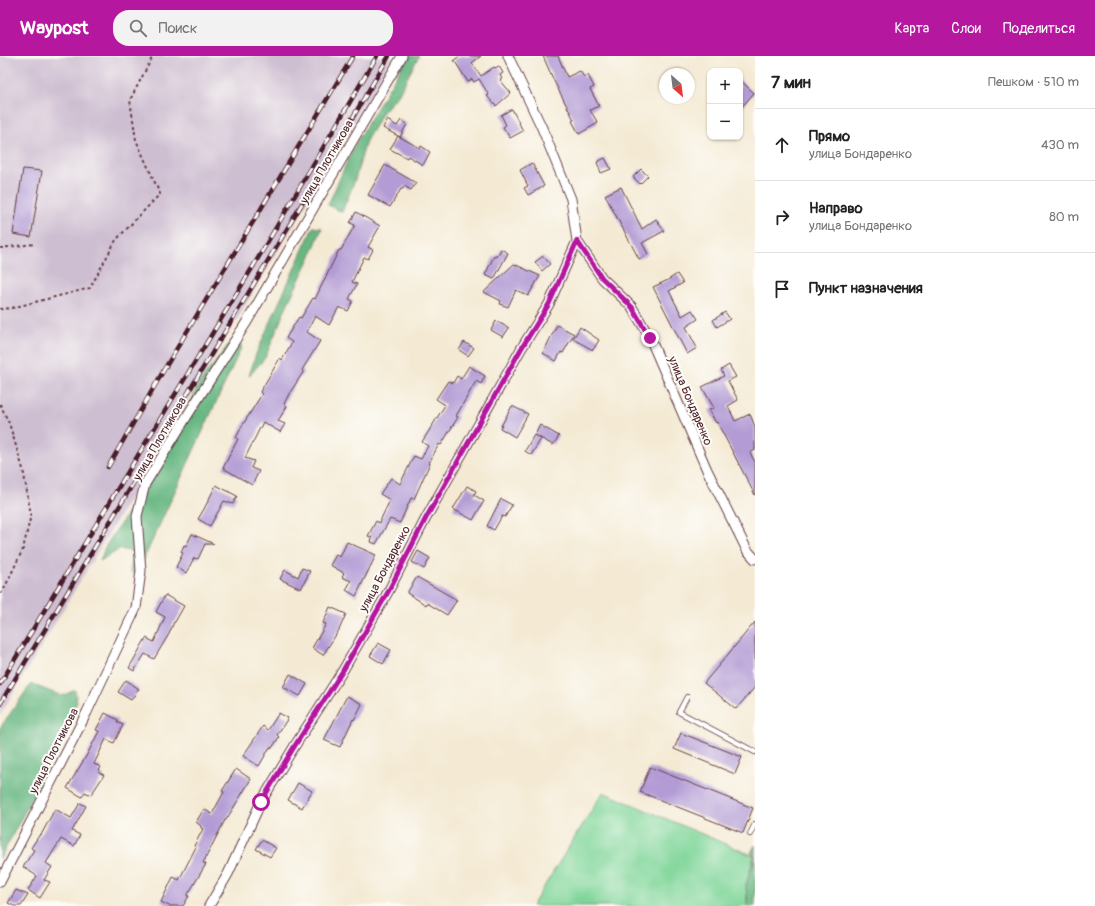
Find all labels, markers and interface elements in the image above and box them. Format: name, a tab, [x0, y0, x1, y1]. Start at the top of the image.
search box	[113, 10, 393, 46]
text: Waypost	[20, 16, 89, 40]
icon: search	[127, 17, 149, 39]
text: Поиск	[159, 19, 198, 38]
text: Карта	[895, 20, 929, 37]
text: Слои	[951, 20, 981, 37]
text: Поделиться	[1003, 20, 1075, 37]
north arrow	[659, 68, 695, 104]
map controls	[707, 68, 743, 140]
button: +	[707, 68, 743, 104]
text: 7 мин	[771, 72, 811, 93]
text: Пешком · 510 m	[988, 74, 1079, 90]
button: −	[707, 104, 743, 140]
street label: улица Плотникова	[297, 117, 357, 207]
text: Прямо	[809, 127, 850, 146]
icon: ahead	[771, 134, 793, 156]
text: 430 m	[1041, 137, 1079, 153]
text: улица Бондаренко	[809, 146, 912, 162]
text: Направо	[809, 199, 863, 218]
icon: right	[771, 206, 793, 228]
text: 80 m	[1049, 209, 1079, 225]
text: улица Бондаренко	[809, 218, 912, 234]
icon: arrive	[771, 278, 793, 300]
text: Пункт назначения	[809, 279, 923, 298]
route end	[641, 329, 659, 347]
street label: улица Бондаренко	[664, 353, 716, 448]
street label: улица Плотникова	[130, 394, 190, 484]
street label: улица Бондаренко	[356, 523, 414, 615]
street label: улица Плотникова	[26, 705, 82, 797]
route start	[252, 793, 270, 811]

